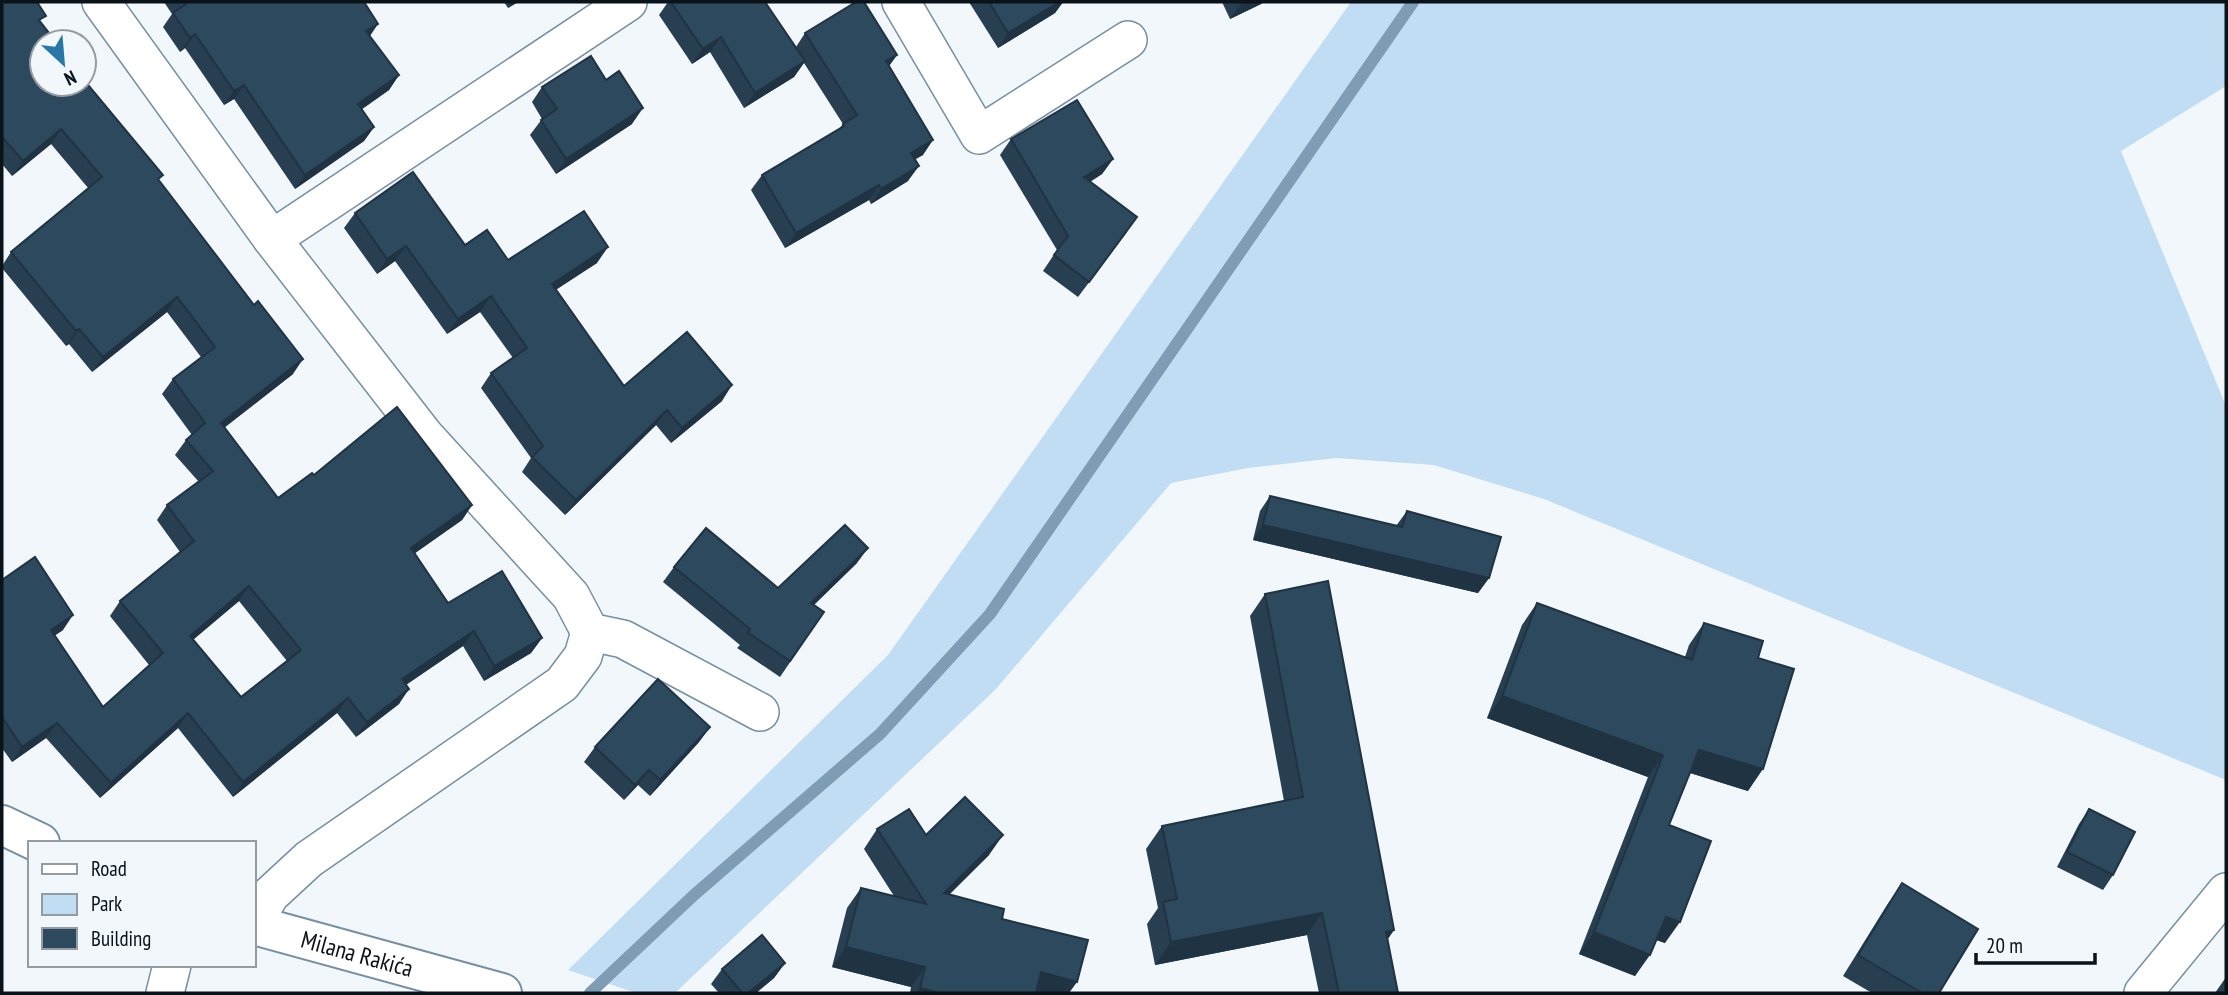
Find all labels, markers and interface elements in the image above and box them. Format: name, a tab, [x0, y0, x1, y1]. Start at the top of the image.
north arrow	[28, 28, 98, 98]
text: N	[61, 65, 80, 91]
legend	[28, 841, 256, 967]
text: Road	[91, 855, 127, 882]
text: Park	[91, 890, 122, 917]
scale bar	[1976, 922, 2095, 966]
street label: Milana Rakića	[298, 923, 417, 983]
text: Building	[91, 925, 151, 952]
text: 20 m	[1986, 932, 2023, 959]

